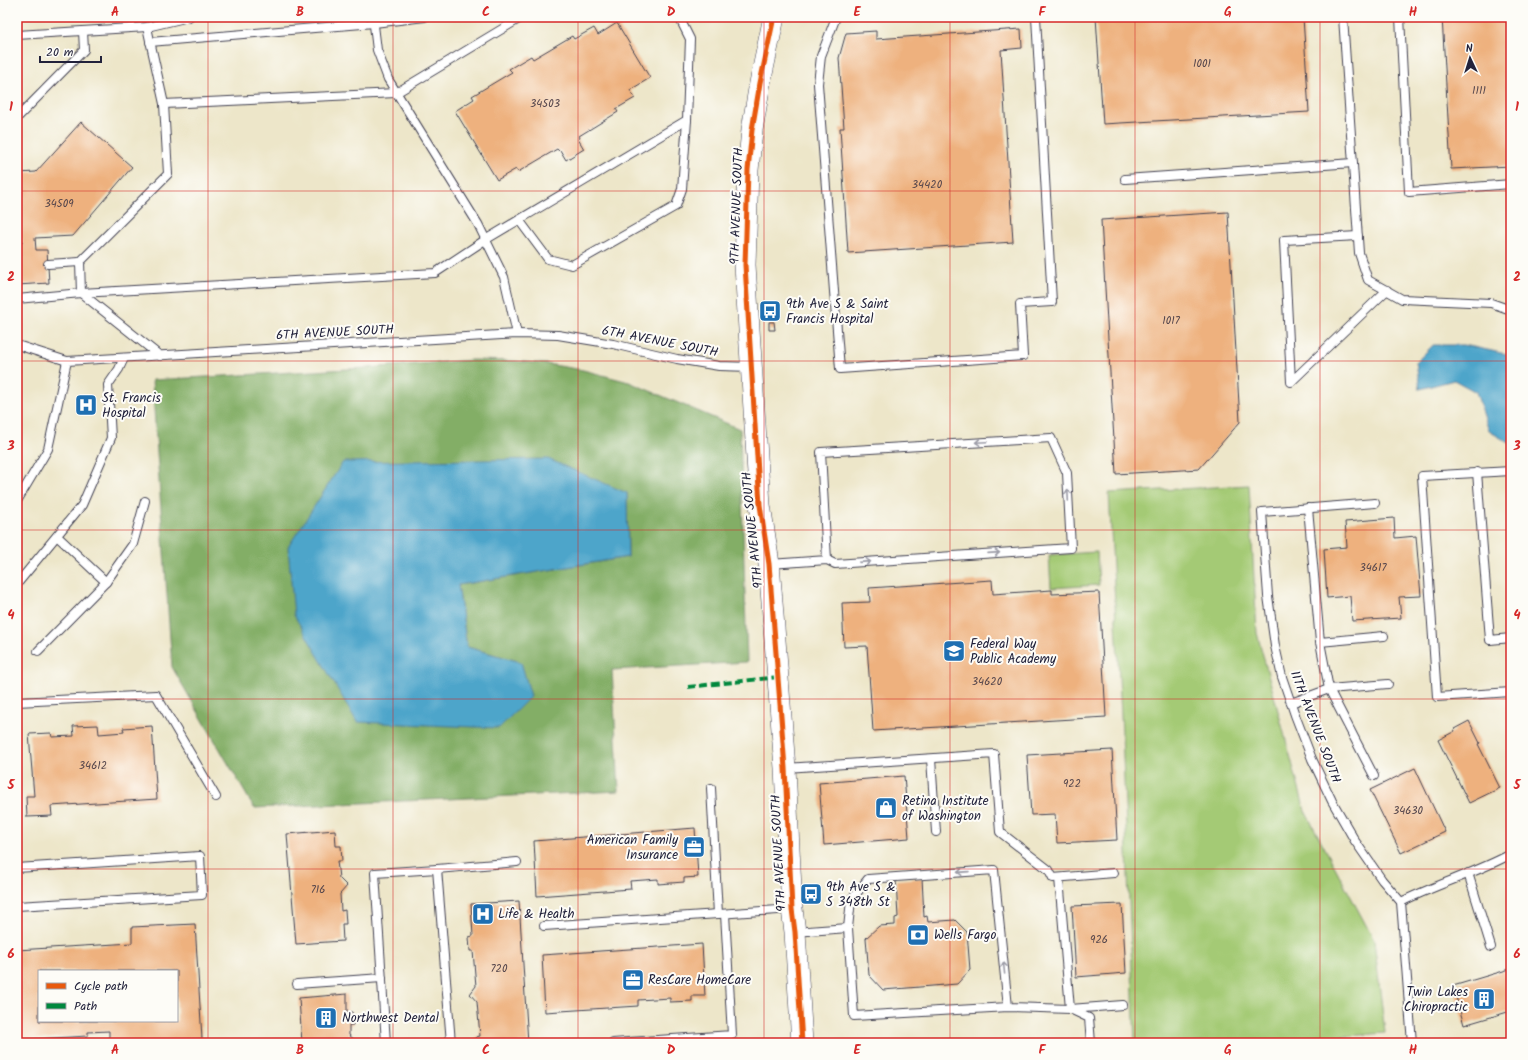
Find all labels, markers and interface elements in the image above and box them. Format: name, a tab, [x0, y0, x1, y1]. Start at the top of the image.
text: A	[111, 2, 119, 23]
text: B	[296, 2, 304, 23]
text: C	[482, 2, 490, 23]
text: D	[667, 2, 676, 23]
text: E	[853, 2, 861, 23]
text: F	[1038, 2, 1046, 23]
text: G	[1224, 2, 1232, 23]
text: H	[1409, 2, 1418, 23]
scale bar	[40, 38, 101, 64]
north arrow	[1450, 38, 1490, 78]
text: N	[1465, 40, 1474, 58]
text: 20 m	[46, 43, 74, 62]
house number: 1001	[1193, 55, 1211, 73]
house number: 1111	[1472, 82, 1486, 100]
house number: 34503	[530, 95, 560, 113]
text: 1	[9, 97, 13, 118]
text: 1	[1515, 97, 1519, 118]
street label: 9TH AVENUE SOUTH	[724, 147, 750, 265]
house number: 34420	[912, 176, 943, 194]
house number: 34509	[44, 195, 74, 213]
text: 2	[7, 267, 15, 288]
text: 2	[1513, 267, 1521, 288]
place label: 9th Ave S & Saint Francis Hospital	[786, 294, 890, 330]
bus stop icon: 9th Ave S & Saint Francis Hospital	[757, 298, 783, 324]
house number: 1017	[1162, 312, 1181, 330]
street label: 6TH AVENUE SOUTH	[275, 319, 395, 347]
street label: 6TH AVENUE SOUTH	[600, 320, 720, 364]
place label: St. Francis Hospital	[102, 388, 161, 424]
hospital icon: St. Francis Hospital	[73, 392, 99, 418]
text: 3	[6, 436, 15, 457]
text: 3	[1512, 436, 1521, 457]
one-way arrow	[975, 439, 988, 446]
street label: 9TH AVENUE SOUTH	[736, 470, 770, 589]
one-way arrow	[1065, 489, 1072, 502]
one-way arrow	[987, 550, 1000, 557]
one-way arrow	[858, 559, 871, 566]
house number: 34617	[1360, 559, 1387, 577]
text: 4	[7, 605, 15, 626]
text: 4	[1513, 605, 1521, 626]
place label: Federal Way Public Academy	[970, 634, 1057, 670]
school or university icon: Federal Way Public Academy	[941, 638, 967, 664]
street label: 11TH AVENUE SOUTH	[1284, 668, 1346, 787]
house number: 34620	[972, 673, 1003, 691]
house number: 34612	[79, 757, 107, 775]
text: 5	[7, 775, 16, 796]
house number: 922	[1063, 775, 1081, 793]
text: 5	[1513, 775, 1522, 796]
place label: Retina Institute of Washington	[902, 791, 989, 827]
street label: 9TH AVENUE SOUTH	[765, 794, 793, 912]
shop icon: Retina Institute of Washington	[873, 795, 899, 821]
house number: 34630	[1393, 802, 1424, 820]
place label: American Family Insurance	[587, 830, 679, 866]
office icon: American Family Insurance	[681, 834, 707, 860]
one-way arrow	[957, 868, 970, 875]
place label: 9th Ave S & S 348th St	[826, 877, 895, 913]
house number: 716	[311, 881, 325, 899]
bus stop icon: 9th Ave S & S 348th St	[798, 881, 824, 907]
hospital icon: Life & Health	[470, 901, 496, 927]
place label: Life & Health	[498, 904, 574, 925]
bank icon: Wells Fargo	[905, 922, 931, 948]
place label: Wells Fargo	[934, 925, 997, 946]
house number: 926	[1090, 931, 1108, 949]
text: 6	[7, 944, 15, 965]
text: 6	[1513, 944, 1521, 965]
house number: 720	[491, 960, 508, 978]
one-way arrow	[1000, 962, 1008, 975]
office icon: ResCare HomeCare	[620, 967, 646, 993]
legend	[38, 970, 178, 1022]
place label: ResCare HomeCare	[648, 970, 751, 991]
text: Cycle path	[74, 977, 128, 996]
place label: Twin Lakes Chiropractic	[1404, 982, 1468, 1018]
building icon: Twin Lakes Chiropractic	[1471, 986, 1497, 1012]
text: Path	[74, 997, 97, 1016]
building icon: Northwest Dental	[313, 1005, 339, 1031]
place label: Northwest Dental	[342, 1008, 439, 1029]
text: A	[111, 1040, 119, 1060]
text: B	[296, 1040, 304, 1060]
text: C	[482, 1040, 490, 1060]
text: D	[667, 1040, 676, 1060]
text: E	[853, 1040, 861, 1060]
text: F	[1038, 1040, 1046, 1060]
text: G	[1224, 1040, 1232, 1060]
text: H	[1409, 1040, 1418, 1060]

